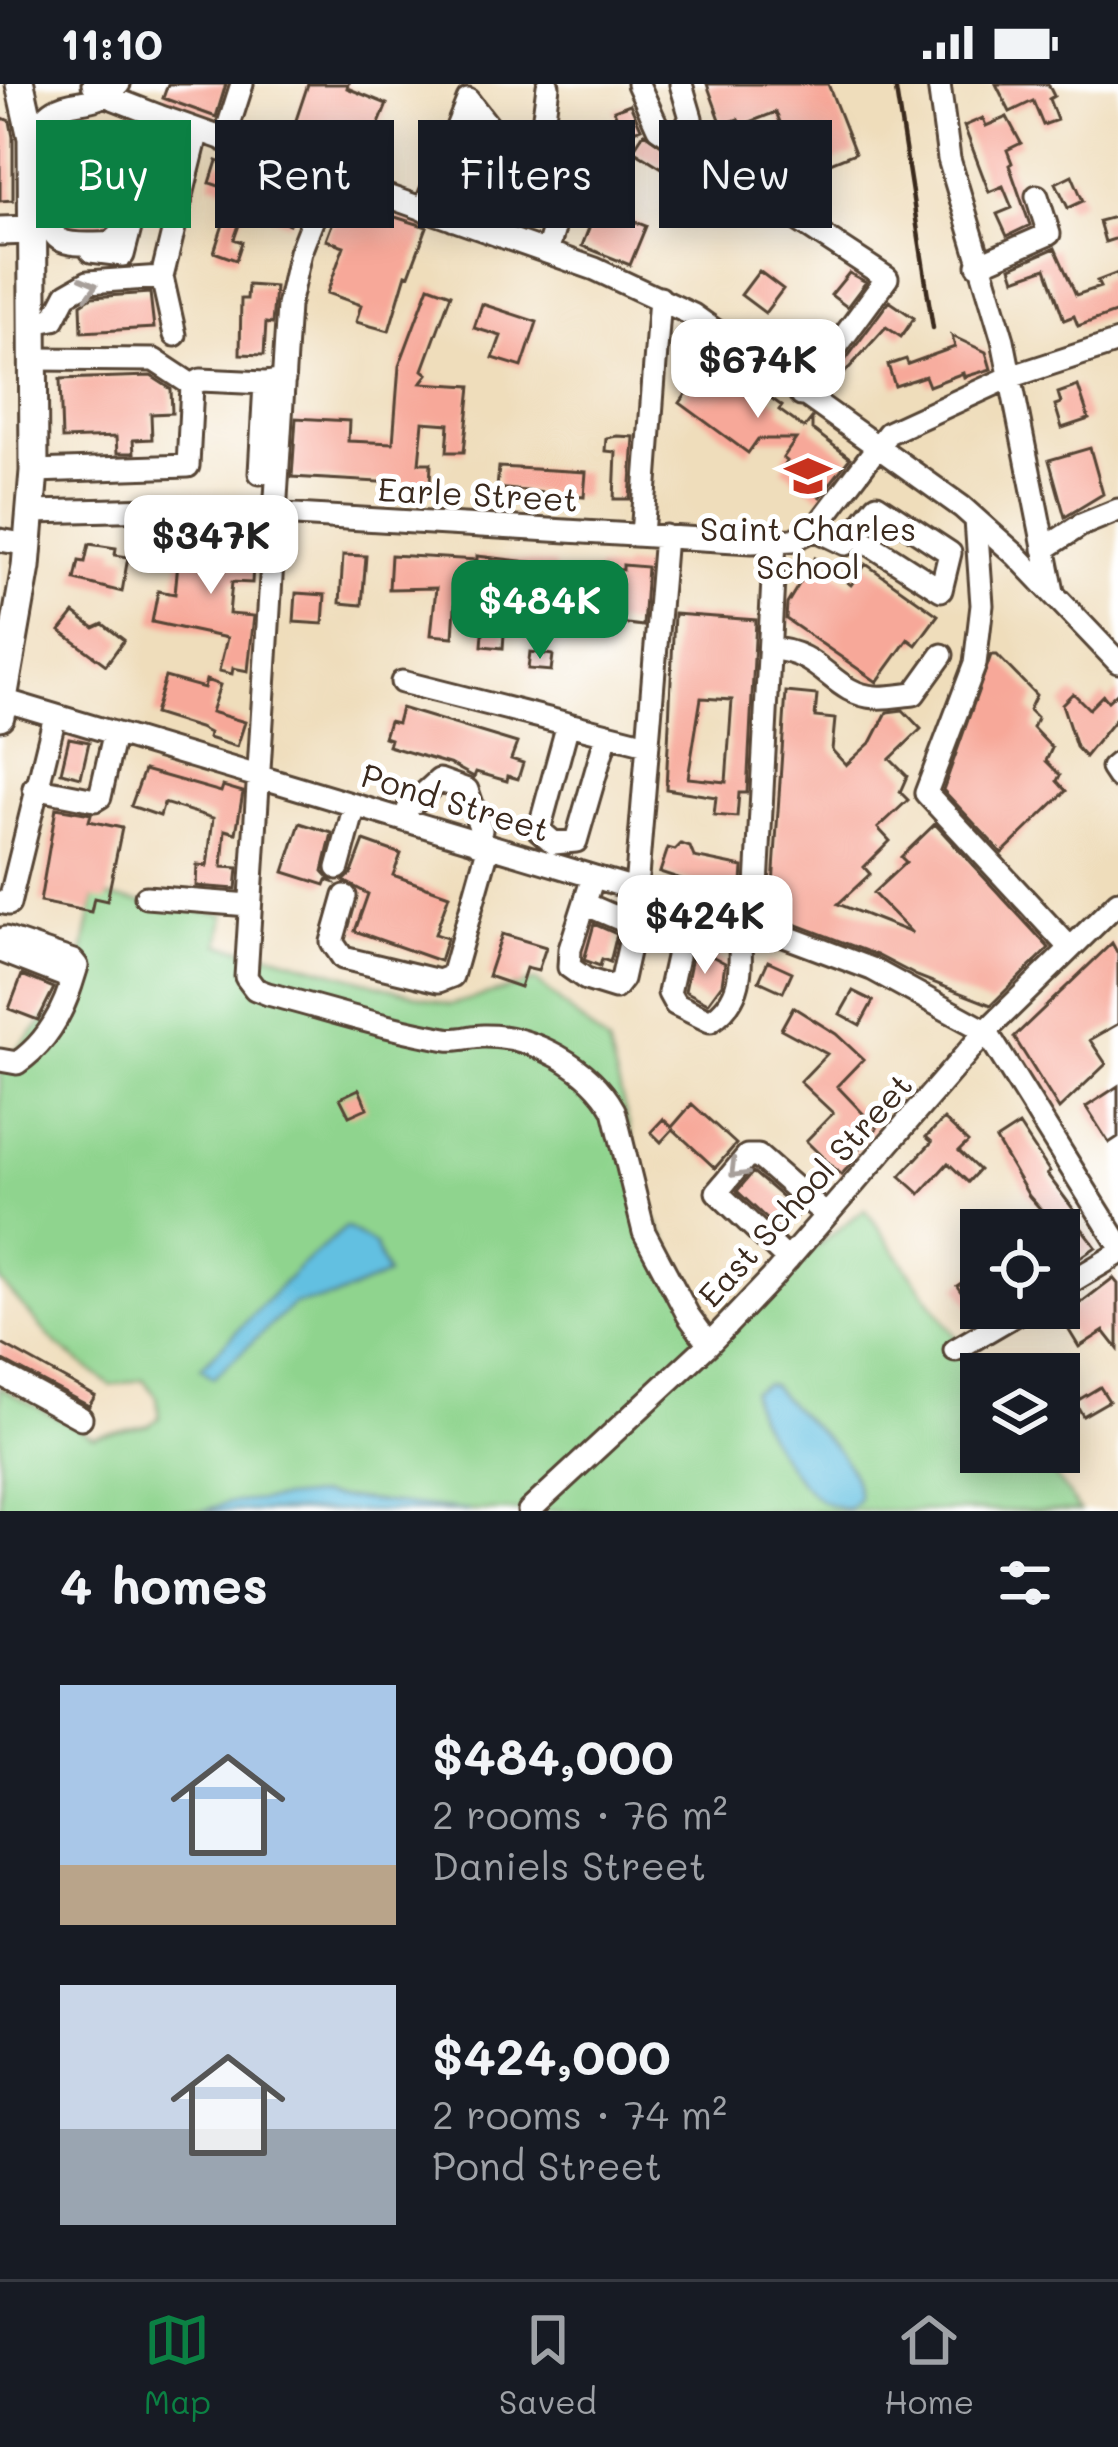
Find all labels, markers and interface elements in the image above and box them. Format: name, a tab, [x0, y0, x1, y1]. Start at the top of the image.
text: 11:10	[60, 13, 163, 71]
chip: Buy	[36, 120, 191, 228]
chip: Rent	[215, 120, 394, 228]
chip: Filters	[418, 120, 635, 228]
chip: New	[659, 120, 832, 228]
one-way arrow	[78, 276, 99, 301]
pin: $674K	[674, 319, 842, 421]
text: $674K	[698, 332, 818, 383]
school or university icon: Saint Charles School	[783, 451, 833, 501]
street label: Earle Street	[377, 466, 579, 520]
pin: $347K	[127, 495, 295, 597]
place label: Saint Charles School	[700, 506, 916, 587]
text: $347K	[151, 508, 271, 559]
pin: $484K	[456, 560, 624, 662]
text: $484K	[478, 573, 602, 624]
street label: Pond Street	[357, 752, 555, 850]
pin: $424K	[621, 875, 789, 977]
text: $424K	[644, 888, 766, 939]
street label: East School Street	[688, 1063, 920, 1315]
one-way arrow	[730, 1156, 752, 1178]
map controls	[960, 1209, 1080, 1473]
button: locate	[960, 1209, 1080, 1329]
button: layers	[960, 1353, 1080, 1473]
text: 4 homes	[60, 1550, 268, 1617]
icon: filters	[992, 1550, 1058, 1616]
text: $484,000	[432, 1721, 674, 1788]
icon: home	[156, 1733, 300, 1877]
text: 2 rooms · 76 m²	[432, 1788, 728, 1839]
text: Daniels Street	[432, 1839, 706, 1890]
text: $424,000	[432, 2021, 671, 2088]
icon: home	[156, 2033, 300, 2177]
text: 2 rooms · 74 m²	[432, 2088, 727, 2139]
text: Pond Street	[432, 2139, 662, 2190]
tab: Map	[144, 2307, 211, 2422]
tab: Saved	[499, 2307, 597, 2422]
tab: Home	[884, 2307, 974, 2422]

